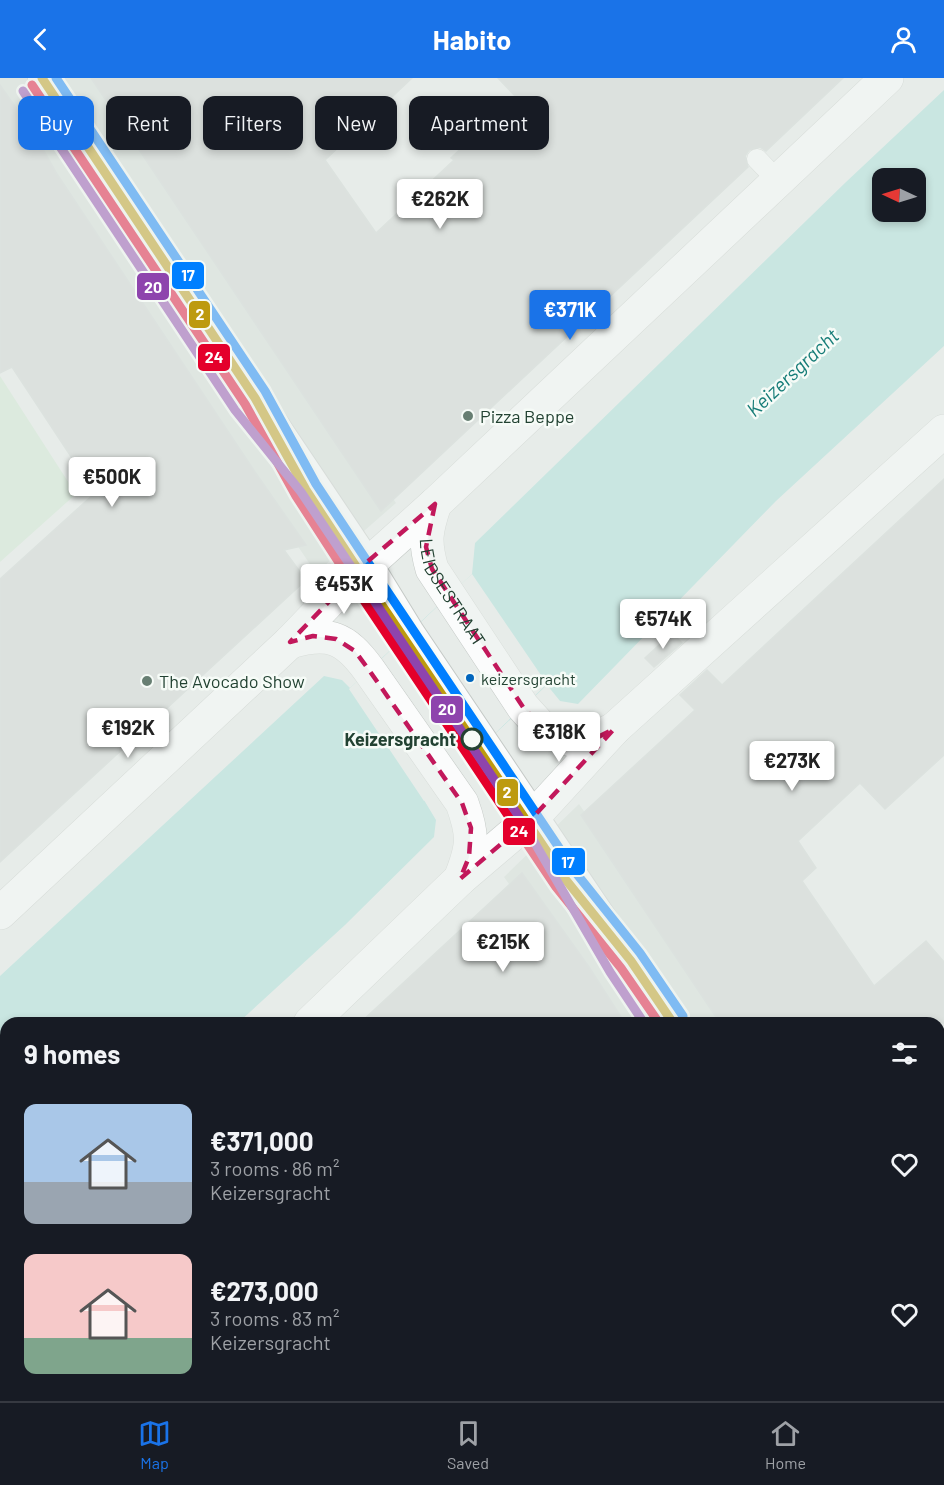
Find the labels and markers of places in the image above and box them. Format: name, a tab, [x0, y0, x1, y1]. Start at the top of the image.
pin: €262K	[398, 179, 482, 230]
pin: €371K	[528, 290, 612, 341]
place label: Pizza Beppe	[480, 405, 574, 427]
marker: Pizza Beppe	[461, 409, 475, 423]
pin: €500K	[70, 457, 154, 508]
pin: €453K	[302, 564, 386, 615]
pin: €574K	[621, 599, 705, 650]
place label: keizersgracht	[481, 669, 576, 688]
place label: The Avocado Show	[159, 670, 305, 692]
marker: keizersgracht	[464, 672, 476, 684]
marker: The Avocado Show	[140, 674, 154, 688]
pin: €192K	[86, 708, 170, 759]
pin: €318K	[517, 712, 601, 763]
place label: Keizersgracht	[344, 728, 456, 750]
marker: Keizersgracht	[461, 728, 483, 750]
pin: €273K	[750, 741, 834, 792]
pin: €215K	[461, 922, 545, 973]

